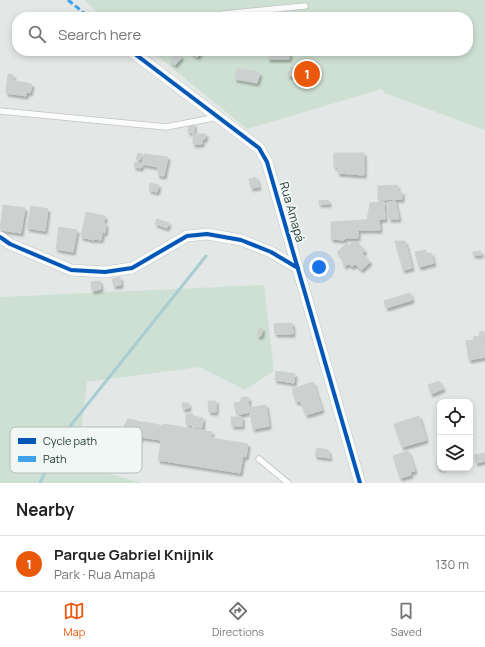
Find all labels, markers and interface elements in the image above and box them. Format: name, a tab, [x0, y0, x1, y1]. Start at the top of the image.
search box	[12, 12, 473, 56]
icon: search	[26, 23, 48, 45]
text: Search here	[58, 24, 141, 45]
pin: 1	[294, 59, 320, 89]
street label: Rua Amapá	[276, 180, 309, 244]
your location	[309, 257, 329, 277]
map controls	[437, 399, 473, 471]
button: locate	[437, 399, 473, 435]
legend	[10, 427, 142, 473]
text: Cycle path	[43, 433, 97, 448]
button: layers	[437, 435, 473, 471]
text: Path	[43, 451, 66, 466]
text: Nearby	[16, 498, 74, 521]
text: Parque Gabriel Knijnik	[54, 544, 213, 565]
text: 1	[26, 555, 32, 573]
text: 130 m	[435, 555, 469, 573]
text: Park · Rua Amapá	[54, 565, 155, 583]
tab: Map	[63, 600, 85, 639]
tab: Directions	[212, 600, 264, 639]
tab: Saved	[391, 600, 422, 639]

